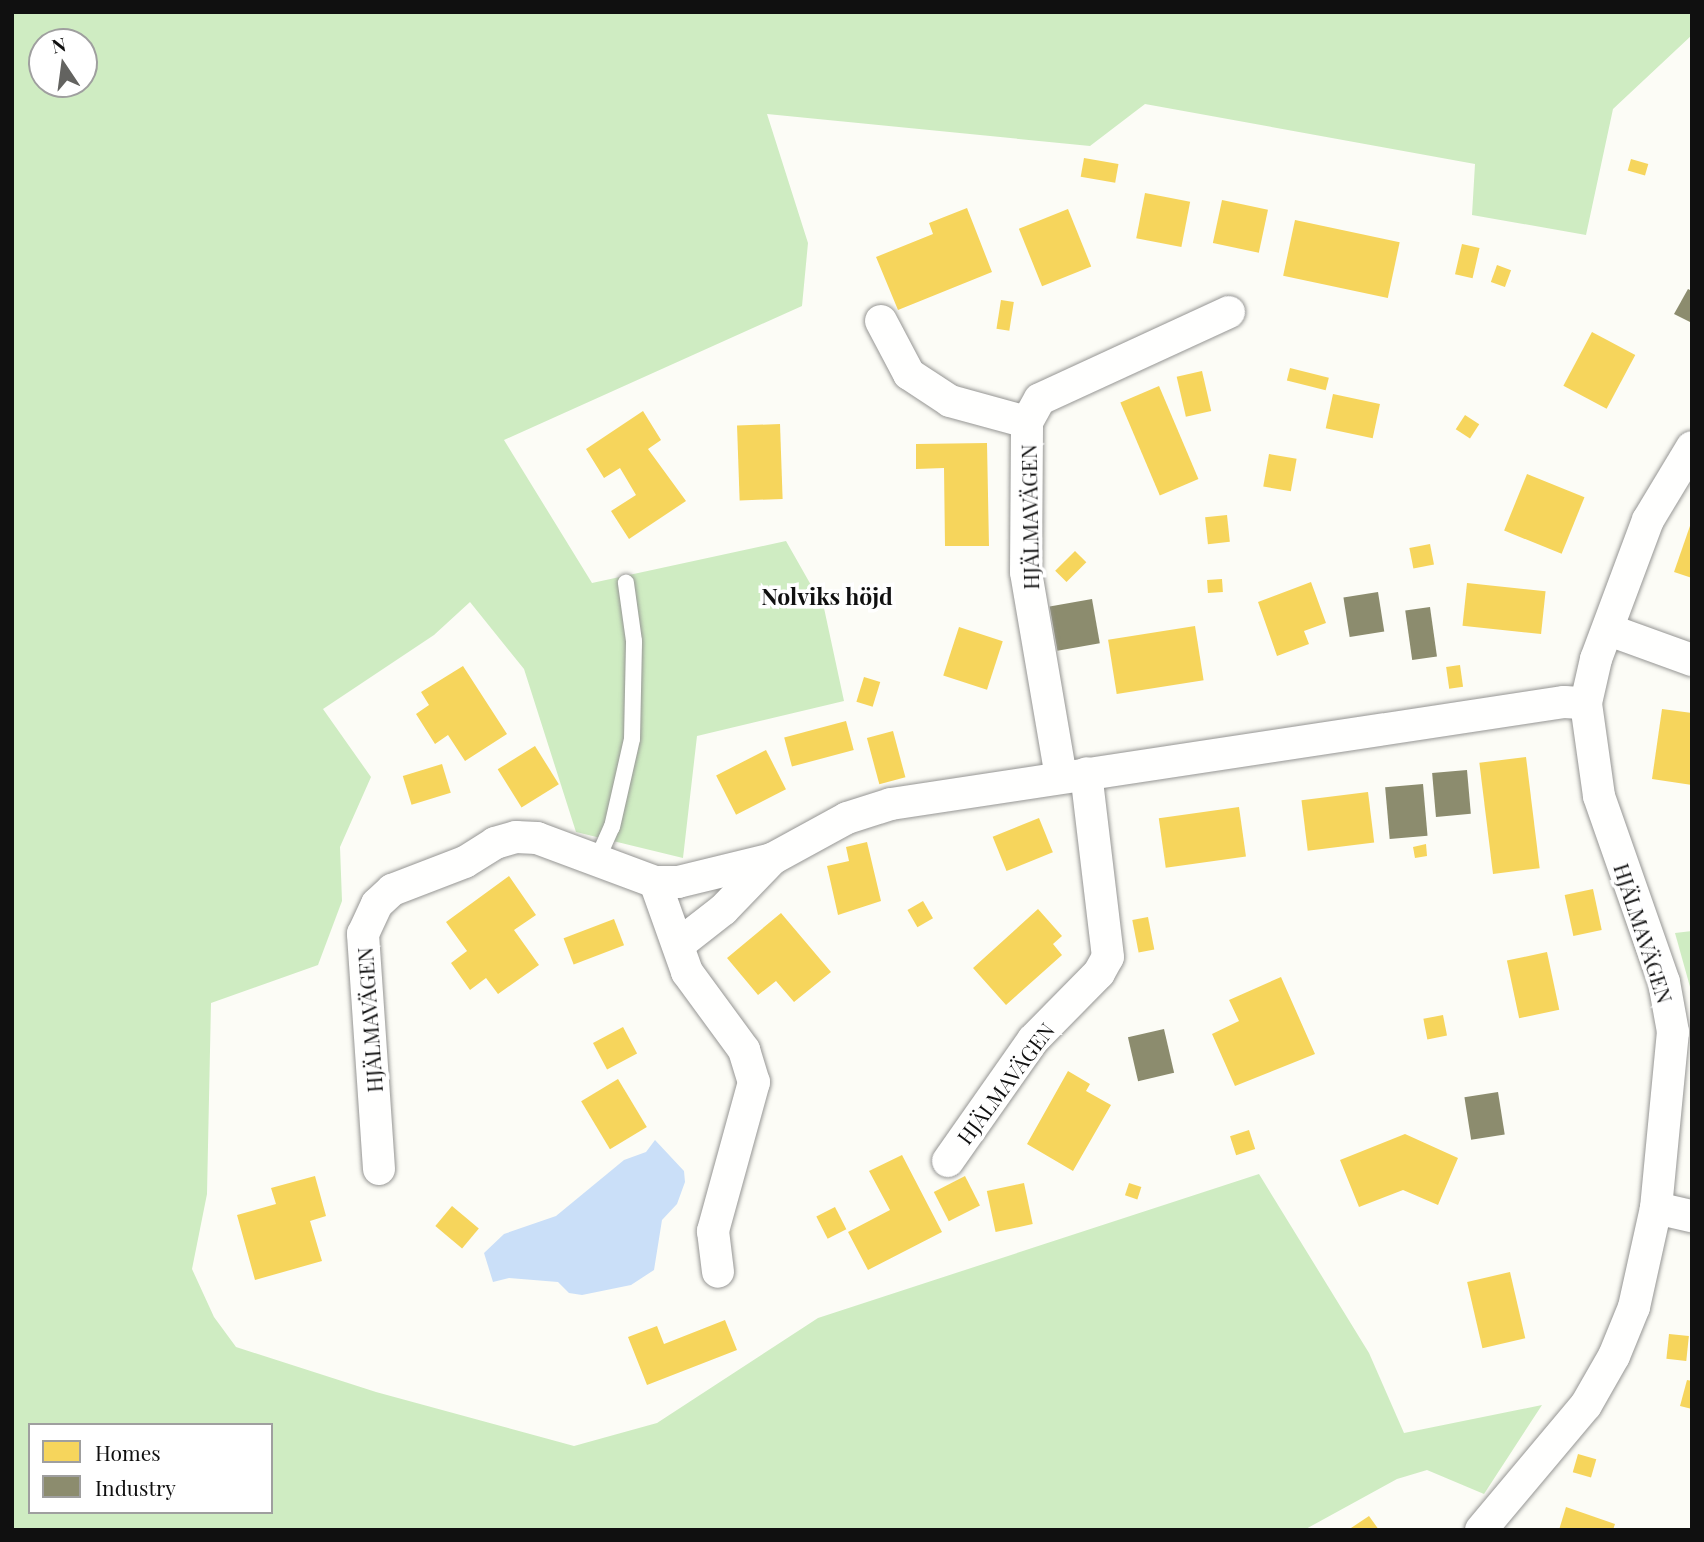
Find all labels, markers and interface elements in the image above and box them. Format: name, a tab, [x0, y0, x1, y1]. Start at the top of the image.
north arrow	[28, 28, 98, 98]
text: N	[49, 30, 68, 59]
street label: HJÄLMAVÄGEN	[1015, 444, 1043, 590]
district label: Nolviks höjd	[761, 582, 893, 610]
street label: HJÄLMAVÄGEN	[1610, 860, 1678, 1006]
street label: HJÄLMAVÄGEN	[351, 947, 387, 1093]
street label: HJÄLMAVÄGEN	[951, 1017, 1059, 1149]
legend	[28, 1423, 273, 1514]
text: Homes	[95, 1438, 161, 1466]
text: Industry	[95, 1473, 176, 1501]

